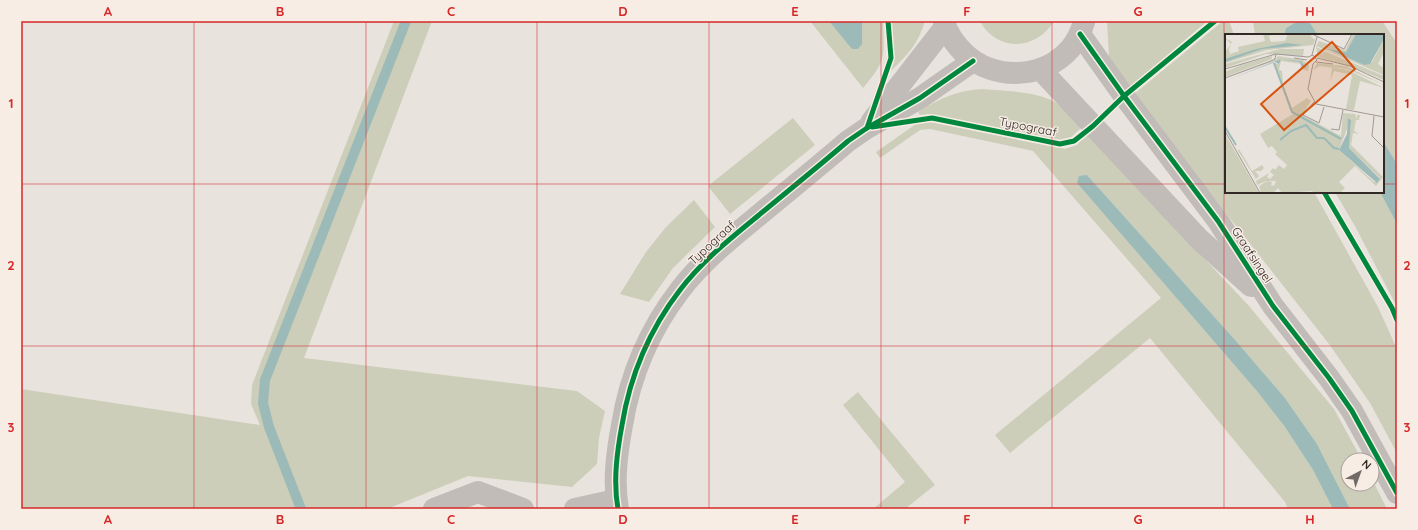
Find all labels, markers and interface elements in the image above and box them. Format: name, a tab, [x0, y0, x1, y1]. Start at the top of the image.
text: A	[104, 3, 113, 19]
text: B	[276, 3, 284, 19]
text: C	[447, 3, 455, 19]
text: D	[618, 3, 628, 19]
text: E	[791, 3, 799, 19]
text: F	[963, 3, 971, 19]
text: G	[1133, 3, 1143, 19]
text: H	[1305, 3, 1315, 19]
inset map	[1225, 34, 1384, 193]
text: 1	[8, 95, 14, 111]
text: 1	[1404, 95, 1410, 111]
street label: Typograaf	[998, 114, 1059, 140]
street label: Typograaf	[685, 217, 739, 268]
street label: Graafsingel	[1229, 224, 1276, 286]
text: 2	[7, 257, 15, 273]
text: 2	[1403, 257, 1411, 273]
text: 3	[8, 419, 15, 435]
text: 3	[1404, 419, 1411, 435]
north arrow	[1340, 452, 1380, 492]
text: N	[1359, 457, 1374, 472]
text: A	[104, 511, 113, 527]
text: B	[276, 511, 284, 527]
text: C	[447, 511, 455, 527]
text: D	[618, 511, 628, 527]
text: E	[791, 511, 799, 527]
text: F	[963, 511, 971, 527]
text: G	[1133, 511, 1143, 527]
text: H	[1305, 511, 1315, 527]

